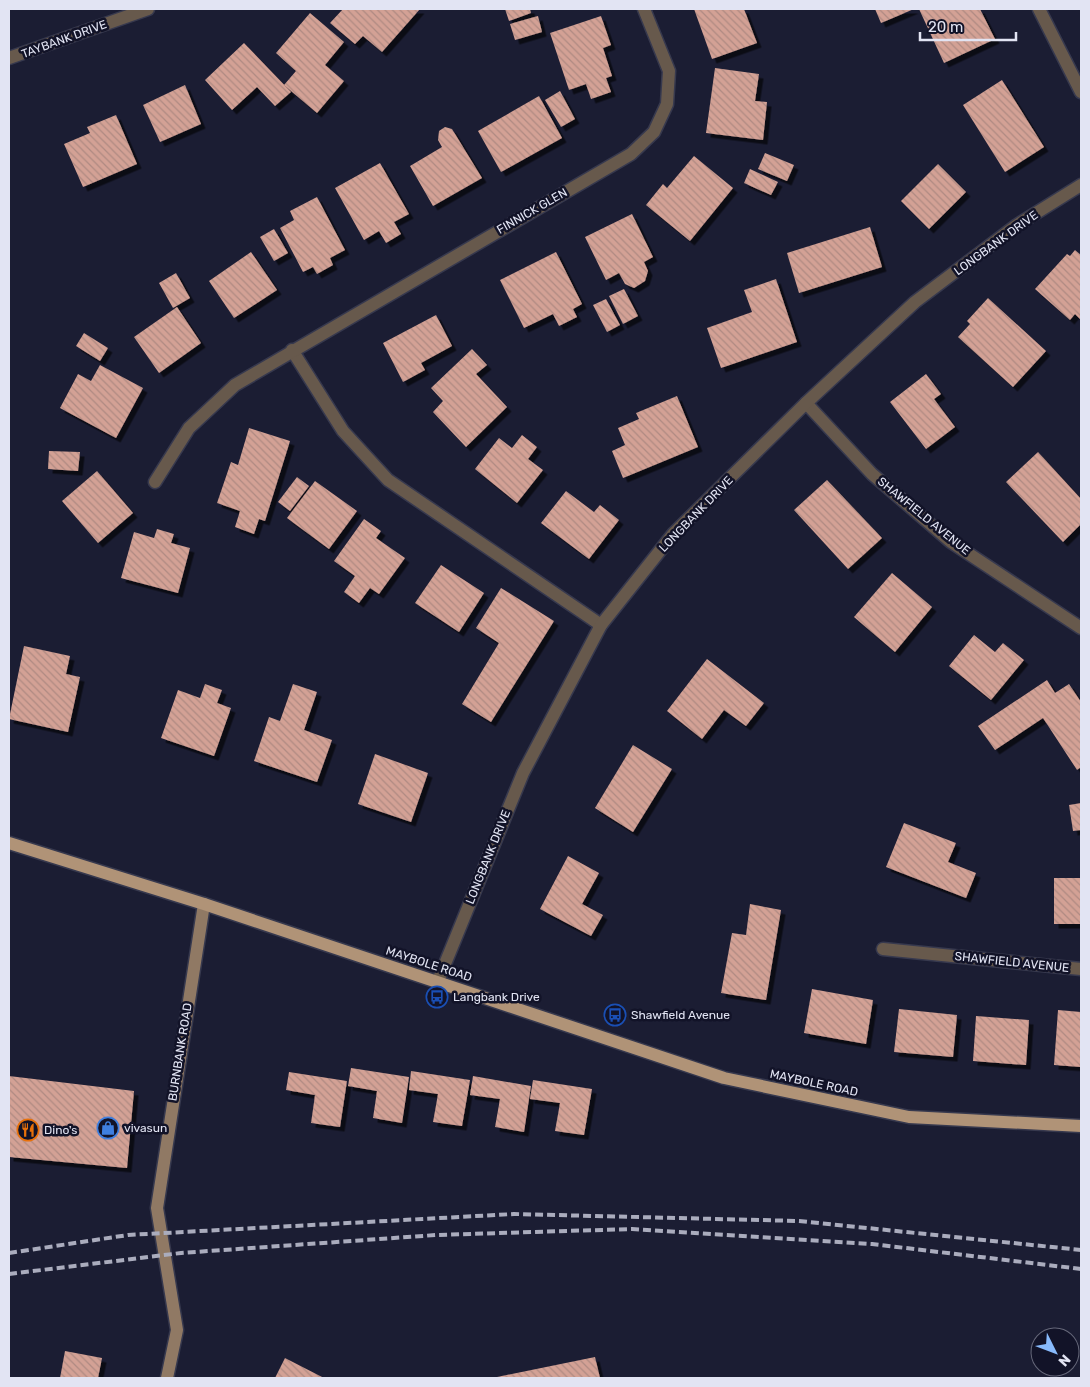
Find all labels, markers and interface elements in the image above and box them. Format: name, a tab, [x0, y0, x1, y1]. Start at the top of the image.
scale bar	[920, 10, 1016, 42]
street label: TAYBANK DRIVE	[19, 17, 109, 61]
text: 20 m	[928, 18, 963, 36]
street label: FINNICK GLEN	[494, 185, 570, 237]
street label: LONGBANK DRIVE	[951, 208, 1041, 278]
street label: LONGBANK DRIVE	[656, 473, 736, 555]
street label: SHAWFIELD AVENUE	[875, 474, 973, 558]
street label: LONGBANK DRIVE	[463, 808, 513, 906]
street label: MAYBOLE ROAD	[384, 943, 474, 985]
street label: SHAWFIELD AVENUE	[954, 949, 1070, 975]
bus stop icon: Langbank Drive	[425, 985, 449, 1009]
place label: Langbank Drive	[453, 990, 540, 1004]
street label: BURNBANK ROAD	[165, 1002, 195, 1102]
bus stop icon: Shawfield Avenue	[603, 1003, 627, 1027]
place label: Shawfield Avenue	[631, 1008, 730, 1022]
street label: MAYBOLE ROAD	[769, 1067, 859, 1099]
shop icon: vivasun	[96, 1116, 120, 1140]
restaurant icon: Dino's	[16, 1118, 40, 1142]
place label: vivasun	[124, 1121, 167, 1135]
place label: Dino's	[44, 1123, 77, 1137]
north arrow	[1030, 1327, 1080, 1377]
text: N	[1055, 1351, 1074, 1370]

